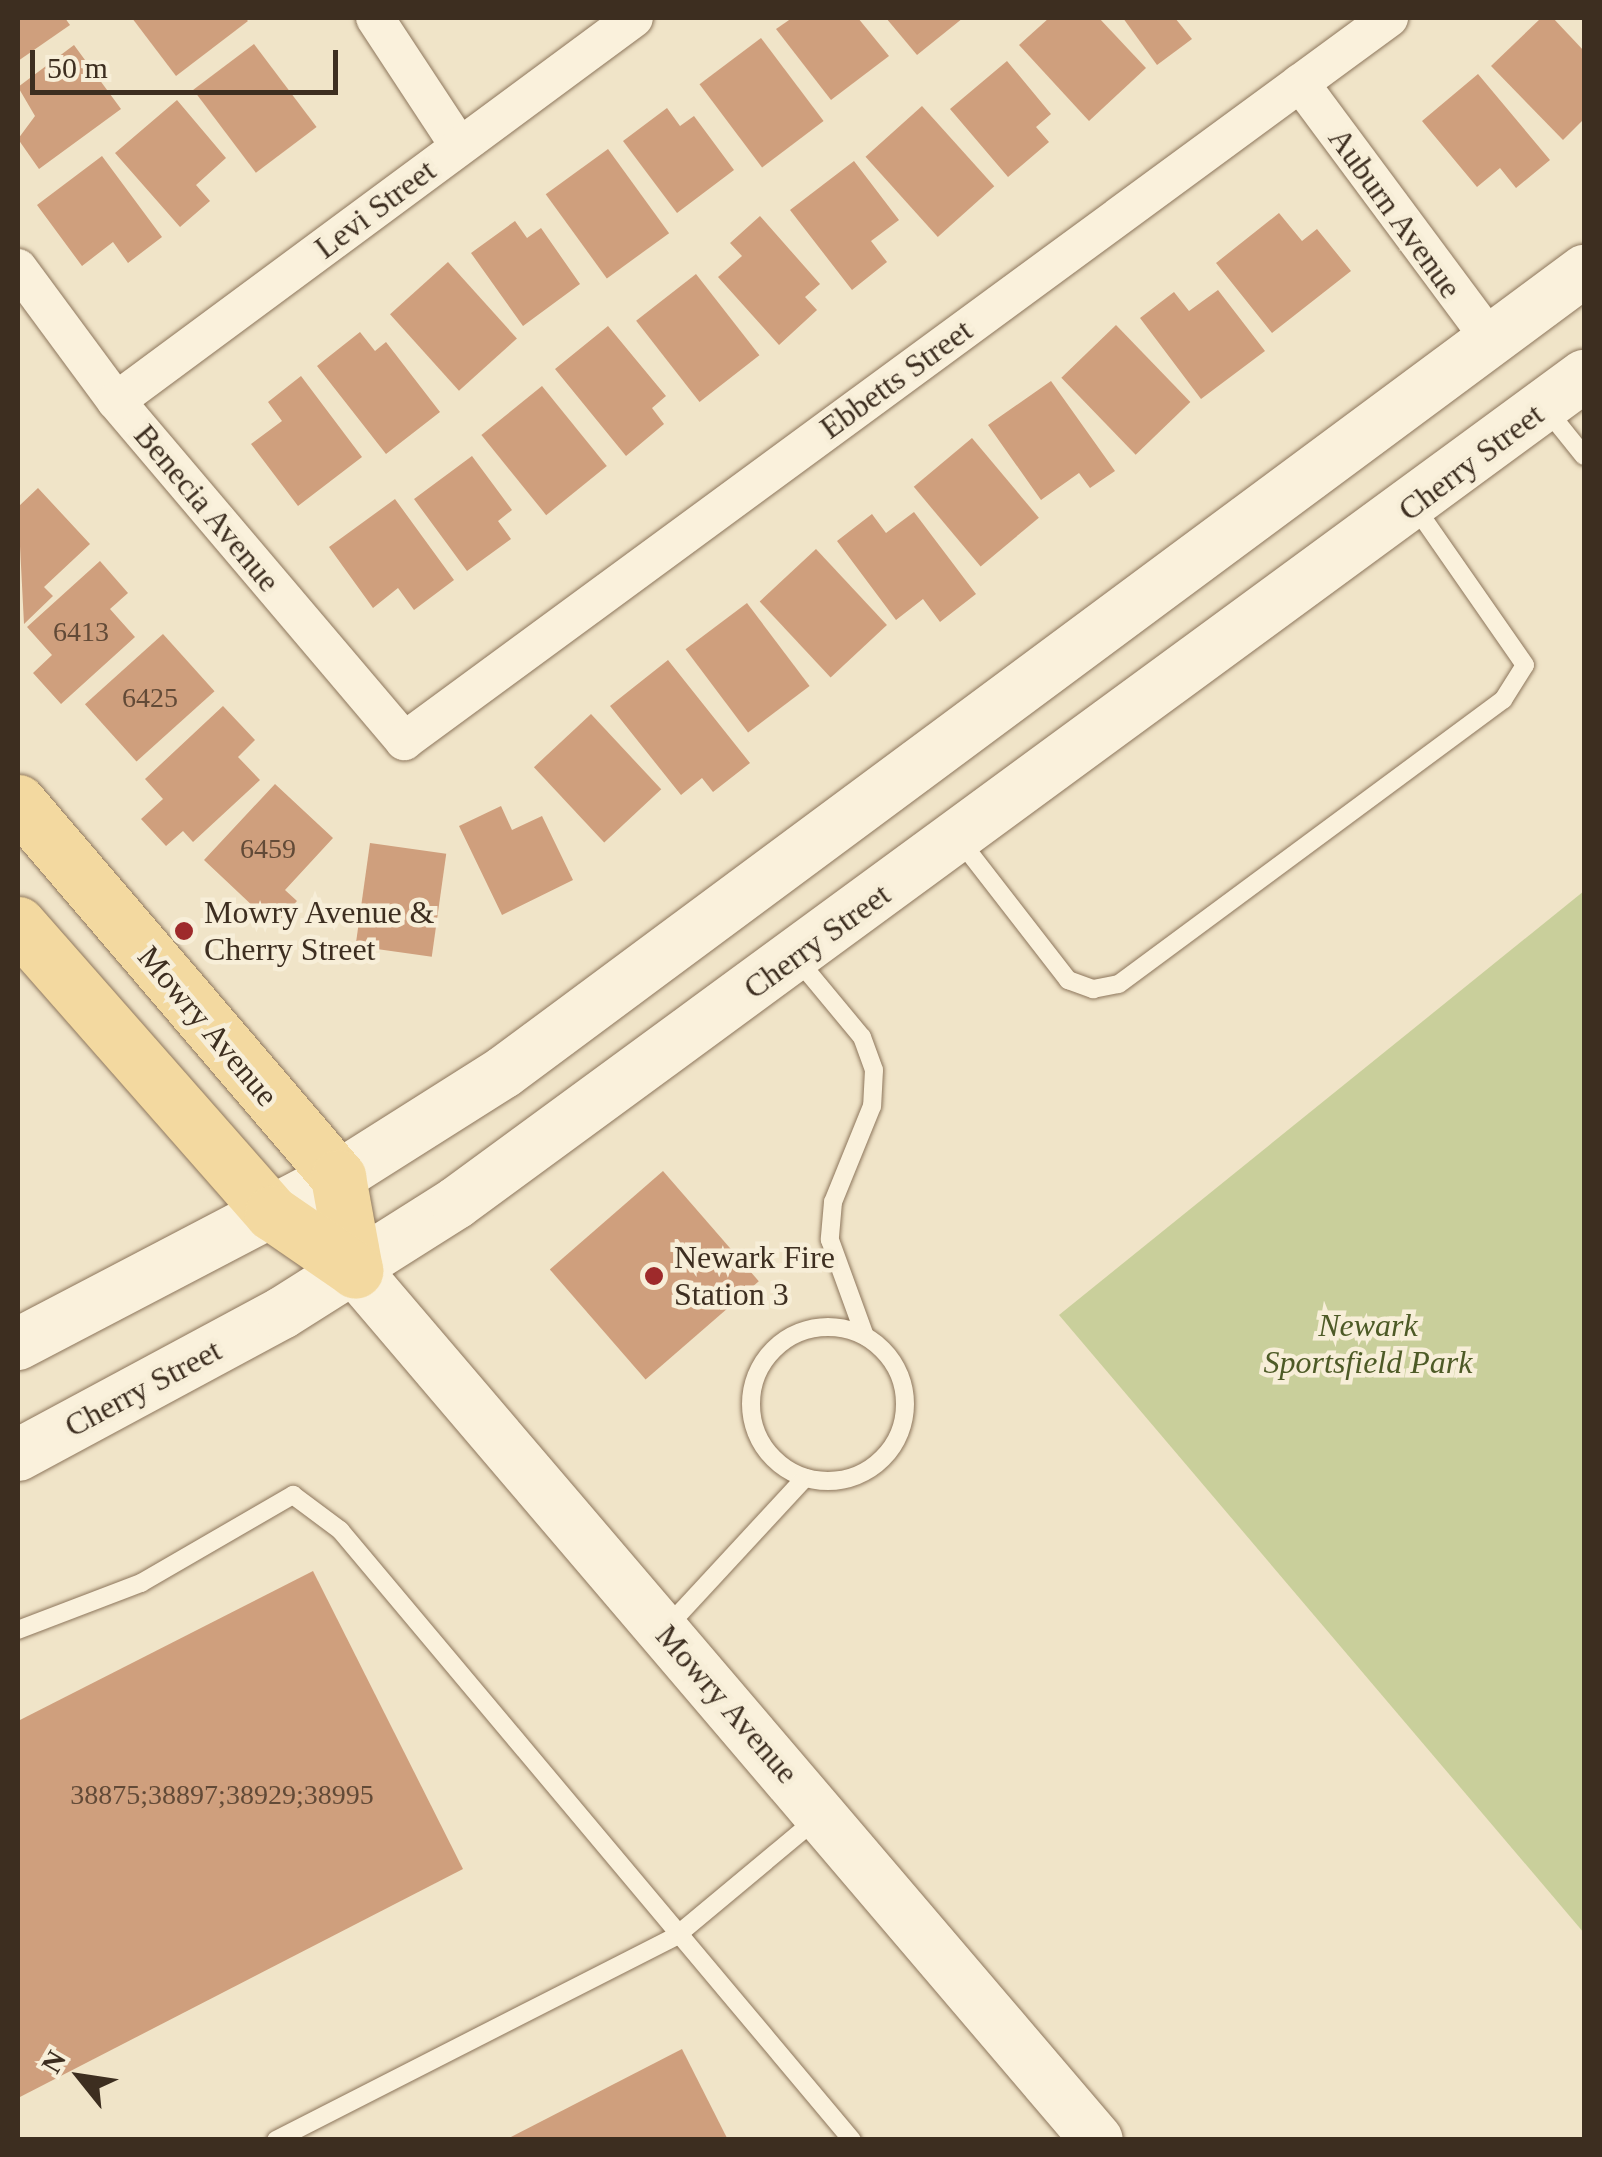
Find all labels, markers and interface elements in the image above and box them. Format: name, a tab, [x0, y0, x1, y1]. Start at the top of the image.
scale bar	[35, 30, 342, 92]
text: 50 m	[47, 51, 108, 84]
street label: Auburn Avenue	[1320, 120, 1470, 306]
street label: Levi Street	[307, 151, 443, 267]
street label: Ebbetts Street	[812, 311, 980, 447]
street label: Cherry Street	[1391, 395, 1551, 529]
street label: Benecia Avenue	[125, 416, 289, 600]
house number: 6413	[53, 615, 109, 649]
house number: 6425	[122, 681, 178, 715]
house number: 6459	[240, 832, 296, 866]
street label: Cherry Street	[736, 875, 898, 1007]
place label: Mowry Avenue & Cherry Street	[204, 894, 436, 969]
marker: Mowry Avenue & Cherry Street	[173, 920, 195, 942]
street label: Mowry Avenue	[129, 937, 287, 1115]
place label: Newark Fire Station 3	[674, 1239, 835, 1314]
marker: Newark Fire Station 3	[643, 1265, 665, 1287]
park label: Newark Sportsfield Park	[1264, 1307, 1472, 1382]
street label: Cherry Street	[58, 1331, 228, 1445]
street label: Mowry Avenue	[647, 1616, 807, 1792]
house number: 38875;38897;38929;38995	[70, 1778, 374, 1812]
north arrow	[30, 2027, 130, 2127]
text: N	[35, 2045, 72, 2078]

